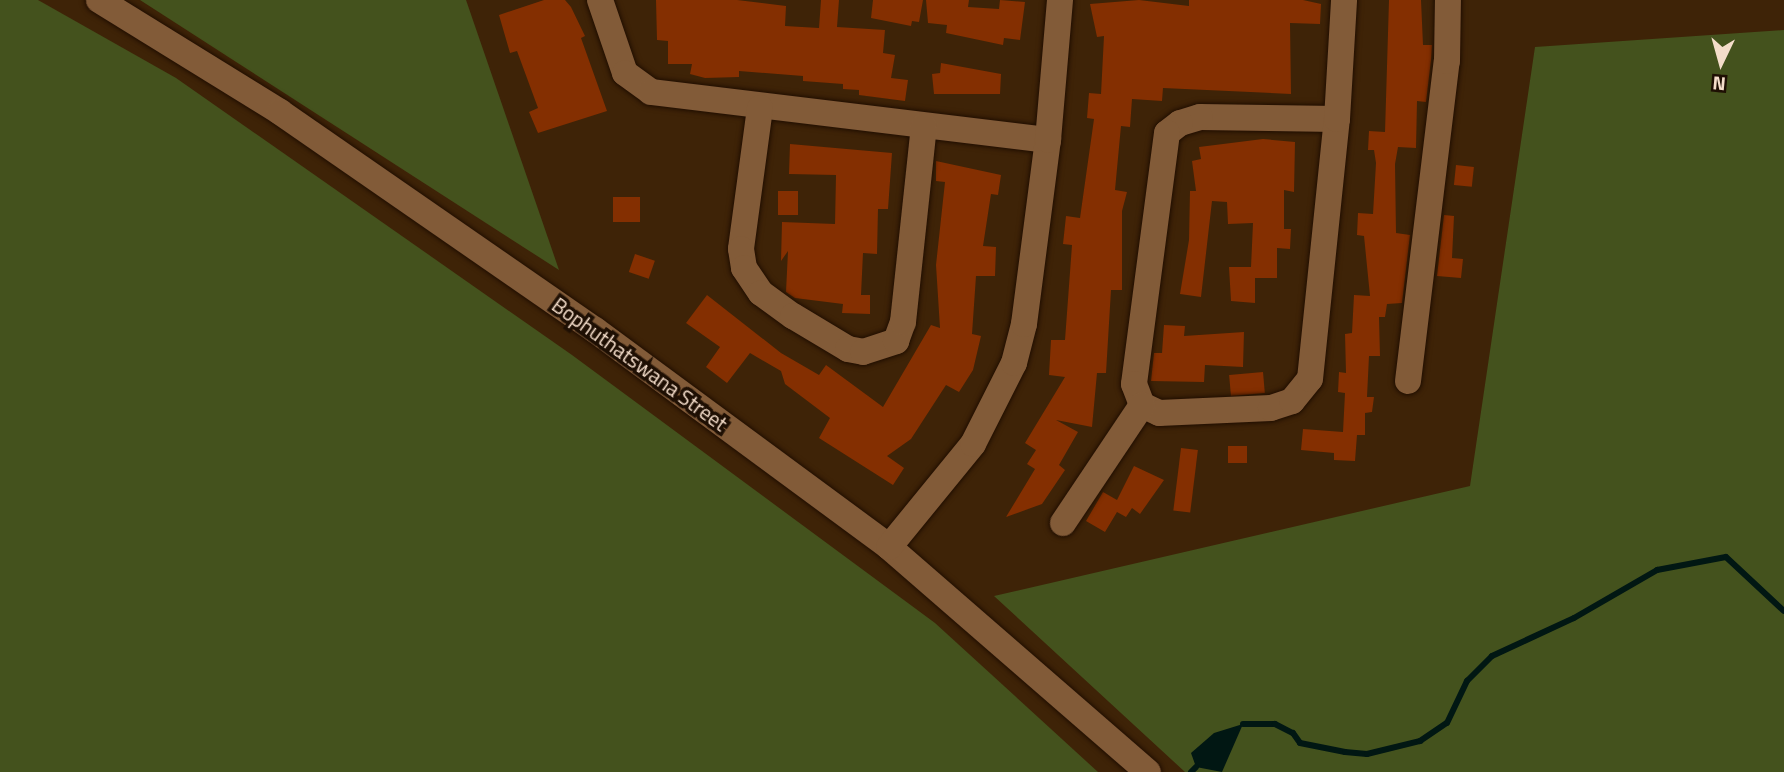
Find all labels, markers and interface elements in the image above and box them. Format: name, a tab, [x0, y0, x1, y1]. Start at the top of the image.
north arrow	[1686, 28, 1756, 98]
text: N	[1711, 69, 1727, 99]
street label: Bophuthatswana Street	[547, 292, 733, 436]

